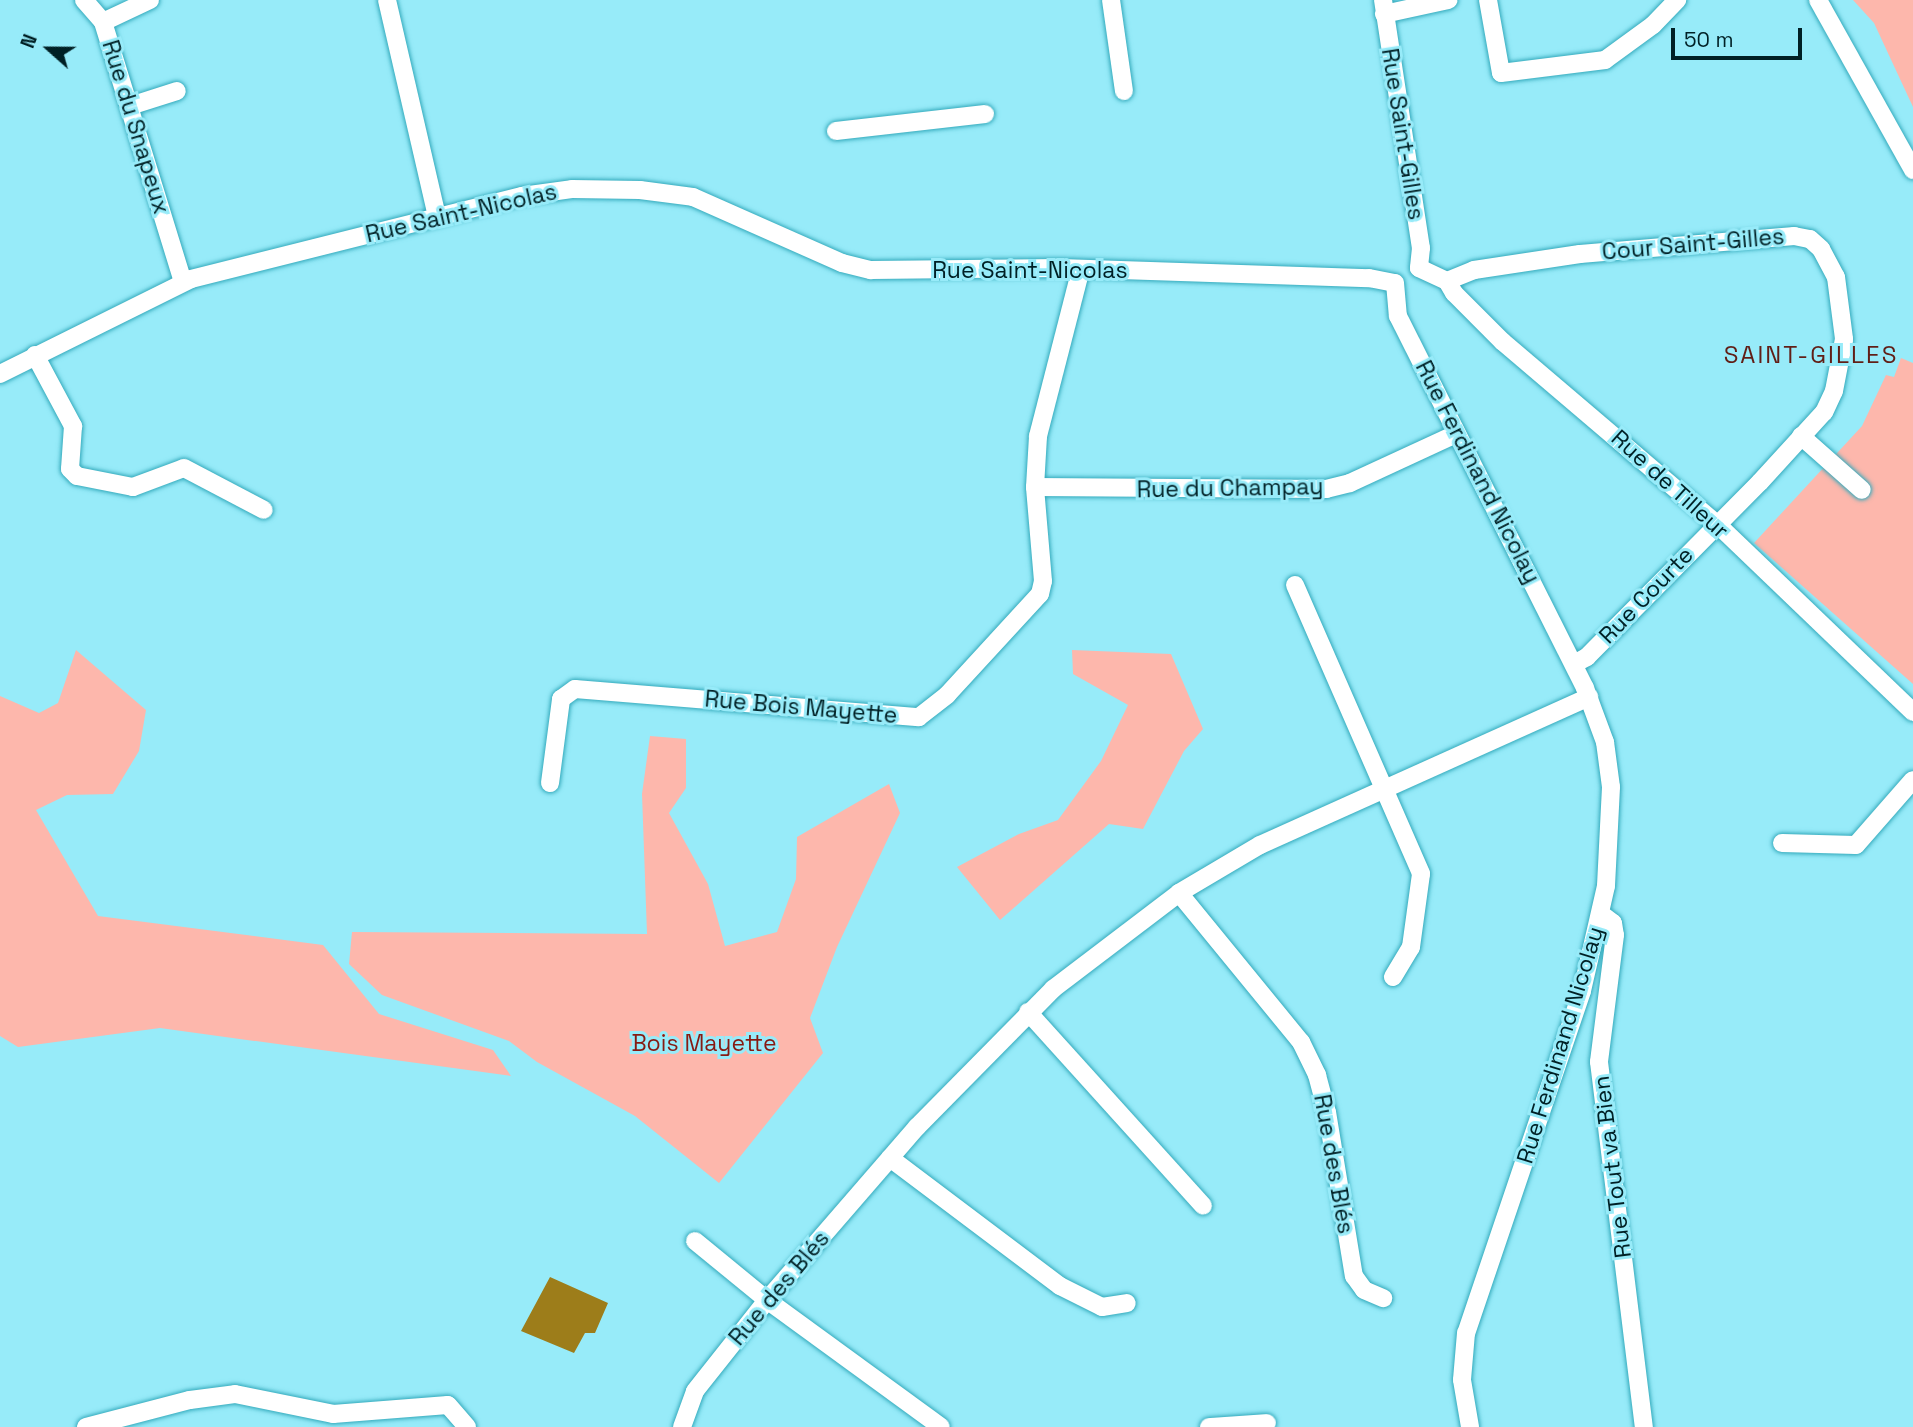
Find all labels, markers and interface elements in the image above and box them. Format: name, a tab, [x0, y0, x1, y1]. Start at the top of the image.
north arrow	[14, 14, 84, 84]
scale bar	[1675, 14, 1806, 58]
text: 50 m	[1684, 26, 1734, 53]
text: N	[15, 31, 43, 52]
street label: Rue du Snapeux	[96, 37, 176, 217]
street label: Rue Saint-Gilles	[1376, 46, 1430, 222]
street label: Rue Saint-Nicolas	[363, 178, 559, 248]
street label: Cour Saint-Gilles	[1601, 222, 1785, 266]
street label: Rue Saint-Nicolas	[932, 256, 1128, 284]
district label: SAINT-GILLES	[1725, 341, 1897, 369]
street label: Rue Ferdinand Nicolay	[1410, 356, 1546, 588]
street label: Rue de Tilleur	[1605, 424, 1735, 544]
street label: Rue du Champay	[1136, 473, 1324, 503]
street label: Rue Courte	[1593, 541, 1699, 649]
street label: Rue Bois Mayette	[704, 685, 898, 729]
street label: Rue Ferdinand Nicolay	[1511, 923, 1609, 1167]
park label: Bois Mayette	[631, 1029, 777, 1057]
street label: Rue Tout va Bien	[1587, 1074, 1637, 1260]
street label: Rue des Blés	[1308, 1092, 1360, 1236]
street label: Rue des Blés	[723, 1225, 835, 1351]

